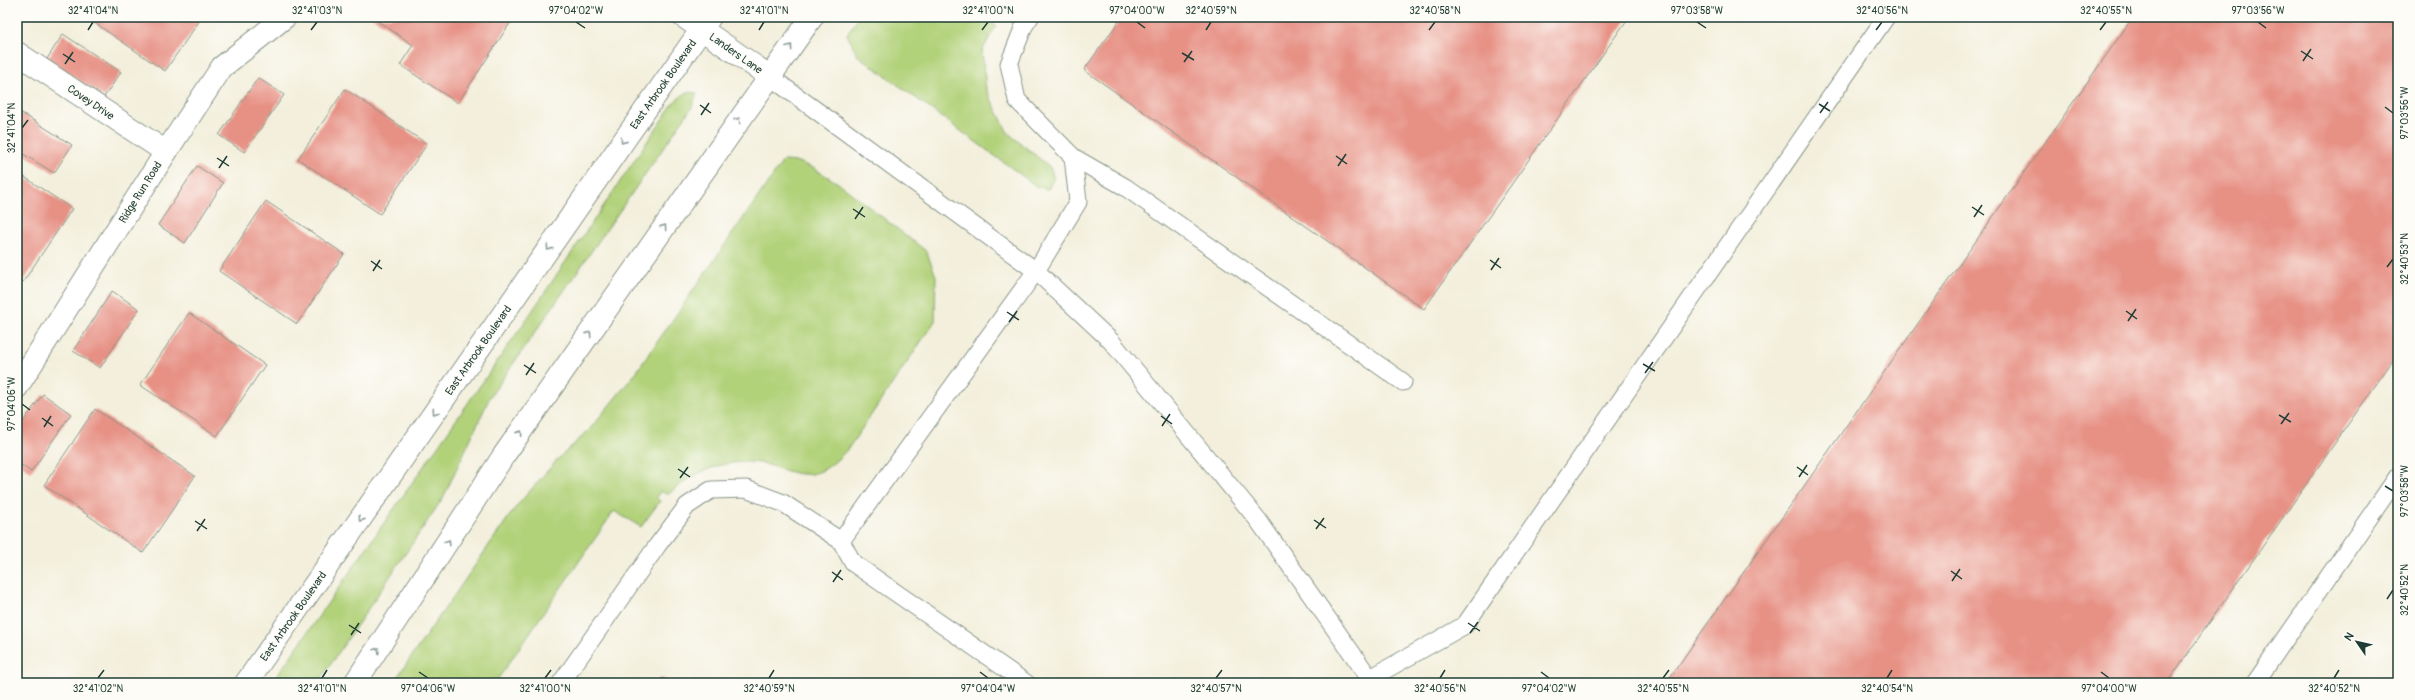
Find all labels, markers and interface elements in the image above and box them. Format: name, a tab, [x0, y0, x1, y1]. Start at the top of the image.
text: 32°41'04"N	[68, 5, 119, 17]
text: 32°41'03"N	[292, 5, 342, 17]
text: 97°04'02"W	[549, 5, 604, 17]
text: 32°41'01"N	[740, 5, 789, 17]
text: 32°41'00"N	[962, 5, 1014, 17]
text: 97°04'00"W	[1109, 5, 1165, 17]
text: 32°40'59"N	[1185, 5, 1237, 17]
text: 32°40'58"N	[1409, 5, 1461, 17]
text: 97°03'58"W	[1671, 5, 1724, 17]
text: 32°40'56"N	[1856, 5, 1908, 17]
text: 32°40'55"N	[2080, 5, 2132, 17]
text: 97°03'56"W	[2231, 5, 2285, 17]
street label: Landers Lane	[707, 30, 765, 77]
street label: East Arbrook Boulevard	[628, 37, 699, 132]
one-way arrow	[785, 44, 792, 51]
street label: Covey Drive	[65, 82, 117, 123]
text: 97°03'56"W	[2399, 86, 2411, 140]
text: 32°41'04"N	[6, 102, 18, 153]
one-way arrow	[733, 117, 741, 124]
one-way arrow	[621, 137, 628, 144]
street label: Ridge Run Road	[116, 159, 165, 226]
one-way arrow	[659, 224, 667, 231]
text: 32°40'53"N	[2399, 233, 2411, 285]
one-way arrow	[546, 244, 554, 251]
street label: East Arbrook Boulevard	[443, 303, 514, 398]
one-way arrow	[584, 331, 591, 338]
text: 97°04'06"W	[6, 376, 18, 431]
one-way arrow	[432, 408, 440, 415]
one-way arrow	[515, 431, 522, 438]
text: 97°03'58"W	[2399, 464, 2411, 517]
one-way arrow	[358, 515, 366, 522]
one-way arrow	[443, 539, 450, 546]
text: 32°40'52"N	[2399, 564, 2411, 616]
street label: East Arbrook Boulevard	[258, 569, 329, 664]
north arrow	[2337, 622, 2377, 662]
text: N	[2342, 630, 2357, 643]
one-way arrow	[372, 648, 379, 655]
text: 32°41'02"N	[73, 683, 123, 695]
text: 32°41'01"N	[298, 683, 347, 695]
text: 97°04'06"W	[401, 683, 456, 695]
text: 32°41'00"N	[519, 683, 571, 695]
text: 32°40'59"N	[743, 683, 795, 695]
text: 97°04'04"W	[961, 683, 1016, 695]
text: 32°40'57"N	[1190, 683, 1242, 695]
text: 32°40'56"N	[1414, 683, 1466, 695]
text: 97°04'02"W	[1522, 683, 1577, 695]
text: 32°40'55"N	[1637, 683, 1689, 695]
text: 32°40'54"N	[1861, 683, 1913, 695]
text: 97°04'00"W	[2081, 683, 2137, 695]
text: 32°40'52"N	[2308, 683, 2360, 695]

